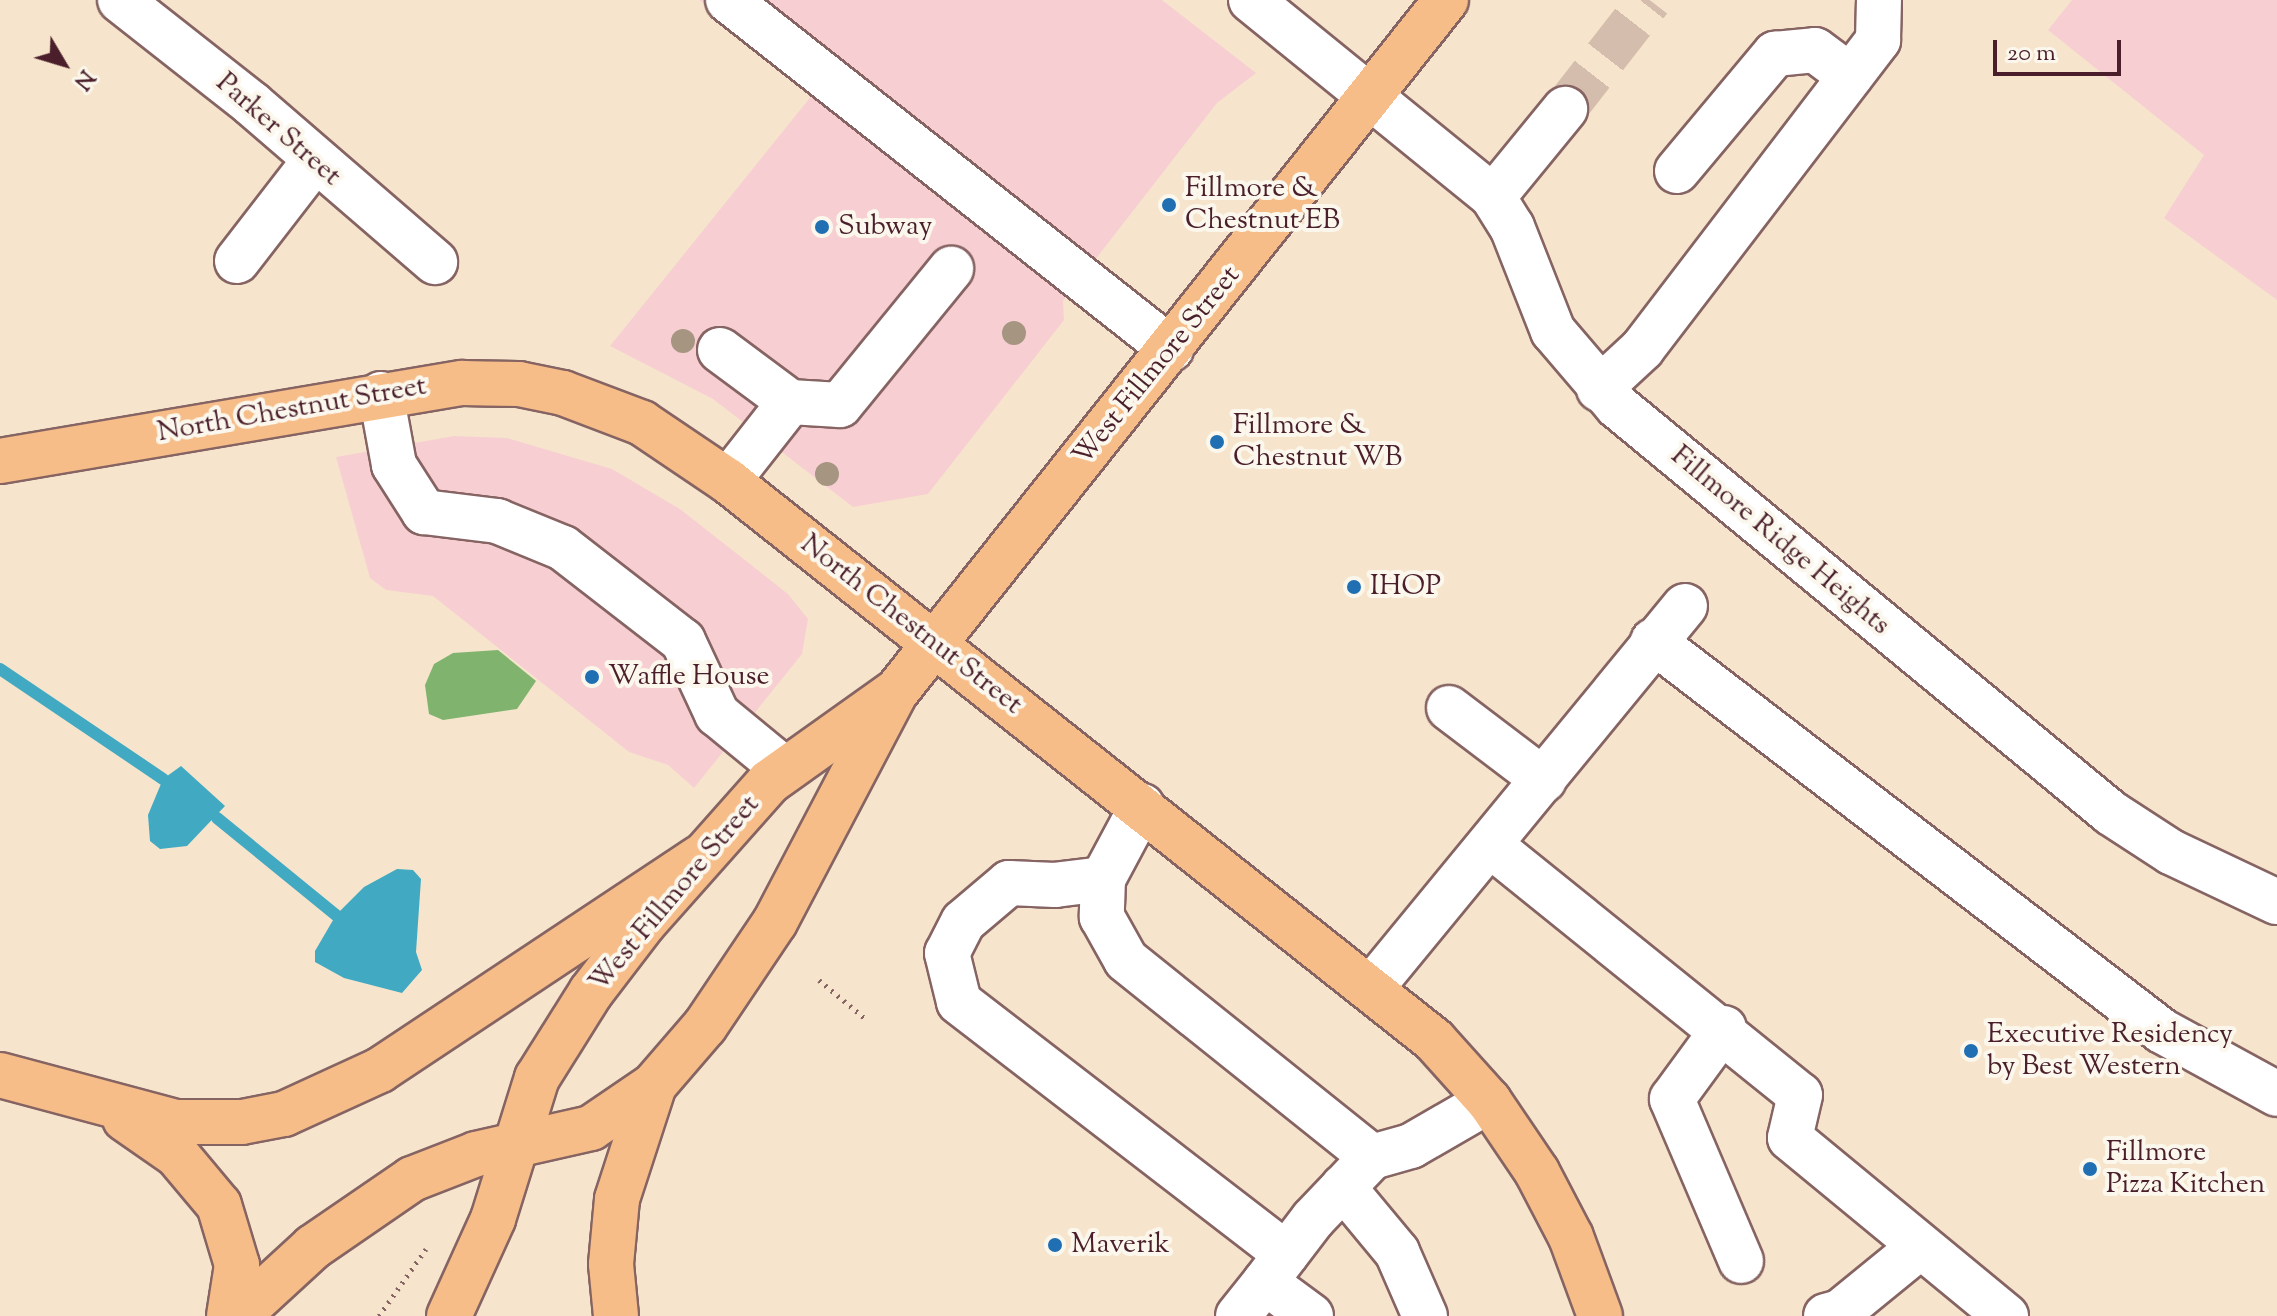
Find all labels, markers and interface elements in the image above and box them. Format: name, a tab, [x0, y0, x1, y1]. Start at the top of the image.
north arrow	[24, 24, 104, 104]
scale bar	[1997, 24, 2125, 74]
text: 20 m	[2007, 37, 2056, 71]
text: N	[65, 62, 101, 96]
street label: Parker Street	[209, 67, 347, 193]
place label: Fillmore & Chestnut EB	[1185, 172, 1340, 238]
marker: Fillmore & Chestnut EB	[1160, 196, 1178, 214]
place label: Subway	[838, 210, 932, 244]
marker: Subway	[813, 218, 831, 236]
street label: West Fillmore Street	[1066, 260, 1248, 472]
street label: North Chestnut Street	[155, 370, 429, 450]
place label: Fillmore & Chestnut WB	[1233, 409, 1402, 475]
marker: Fillmore & Chestnut WB	[1208, 433, 1226, 451]
street label: Fillmore Ridge Heights	[1664, 439, 1896, 643]
street label: North Chestnut Street	[793, 528, 1029, 722]
place label: IHOP	[1370, 570, 1441, 604]
marker: IHOP	[1345, 578, 1363, 596]
place label: Waffle House	[608, 660, 770, 694]
marker: Waffle House	[583, 668, 601, 686]
street label: West Fillmore Street	[583, 789, 767, 999]
place label: Executive Residency by Best Western	[1987, 1018, 2233, 1084]
marker: Executive Residency by Best Western	[1962, 1042, 1980, 1060]
place label: Fillmore Pizza Kitchen	[2106, 1136, 2265, 1202]
marker: Fillmore Pizza Kitchen	[2081, 1160, 2099, 1178]
place label: Maverik	[1071, 1228, 1170, 1262]
marker: Maverik	[1046, 1236, 1064, 1254]

